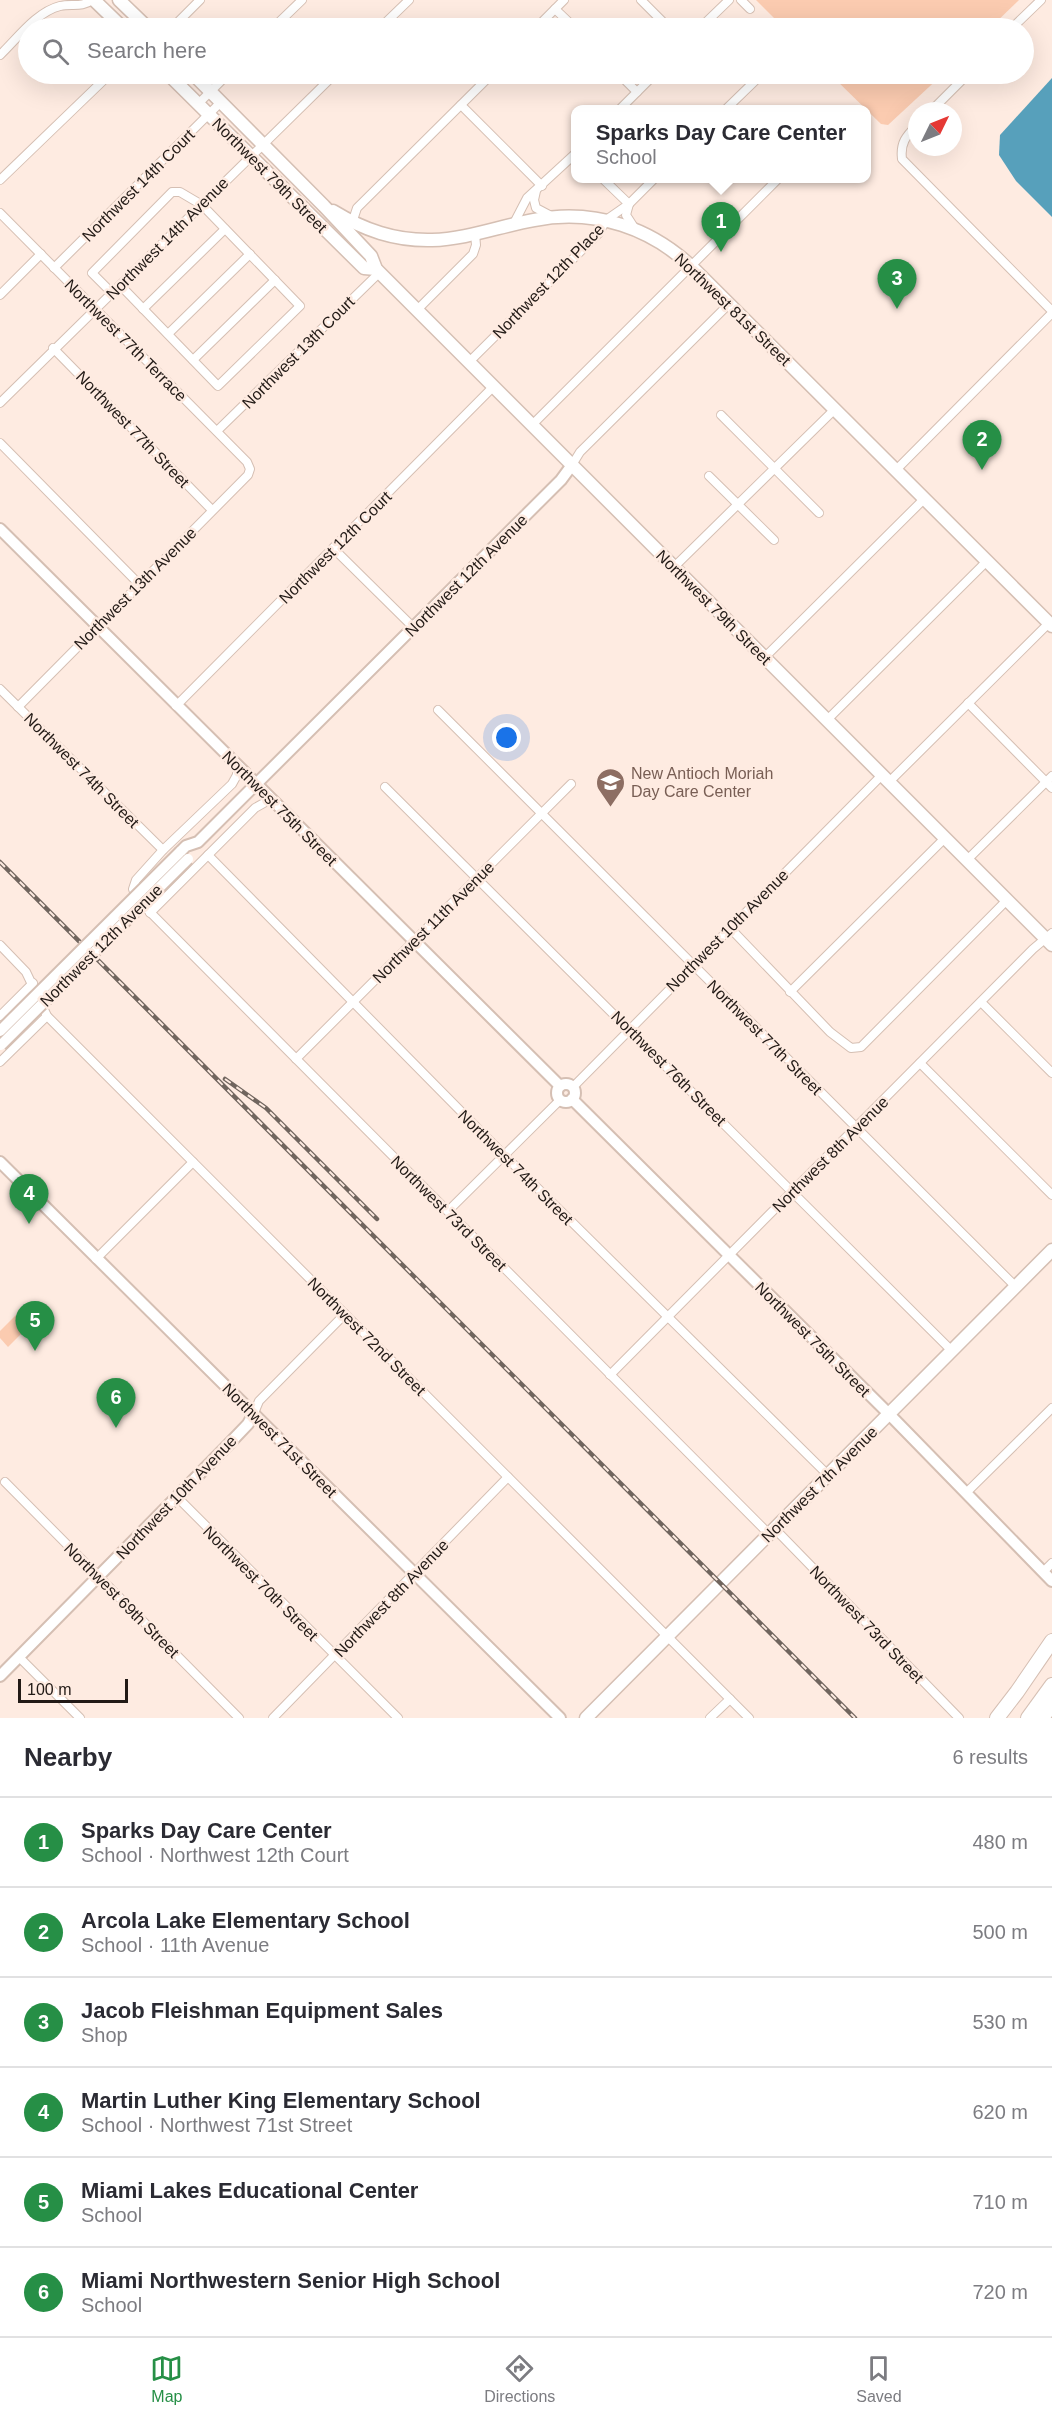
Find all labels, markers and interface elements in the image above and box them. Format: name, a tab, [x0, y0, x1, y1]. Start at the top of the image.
search box	[18, 18, 1034, 84]
icon: search	[39, 35, 72, 68]
text: Search here	[87, 38, 207, 63]
north arrow	[908, 102, 962, 156]
popup	[571, 105, 871, 183]
street label: Northwest 79th Street	[209, 115, 331, 236]
text: Sparks Day Care Center	[596, 120, 846, 145]
street label: Northwest 14th Court	[79, 126, 198, 245]
text: School	[596, 146, 657, 168]
street label: Northwest 14th Avenue	[103, 174, 232, 303]
pin: 1	[702, 202, 740, 252]
street label: Northwest 12th Place	[489, 221, 607, 342]
street label: Northwest 81st Street	[671, 250, 794, 369]
pin: 3	[878, 260, 916, 309]
street label: Northwest 77th Terrace	[61, 276, 190, 405]
street label: Northwest 13th Court	[239, 293, 358, 412]
street label: Northwest 77th Street	[73, 368, 193, 491]
pin: 2	[962, 420, 1002, 470]
street label: Northwest 12th Court	[276, 488, 395, 607]
street label: Northwest 12th Avenue	[402, 511, 531, 640]
street label: Northwest 13th Avenue	[71, 524, 200, 653]
street label: Northwest 79th Street	[653, 547, 775, 668]
street label: Northwest 74th Street	[21, 710, 143, 831]
your location	[492, 723, 521, 752]
street label: Northwest 75th Street	[219, 748, 341, 869]
place label: New Antioch Moriah Day Care Center	[631, 765, 773, 800]
school or university icon: New Antioch Moriah Day Care Center	[594, 766, 626, 808]
street label: Northwest 11th Avenue	[369, 858, 497, 986]
street label: Northwest 10th Avenue	[663, 866, 792, 995]
street label: Northwest 12th Avenue	[37, 881, 166, 1010]
street label: Northwest 77th Street	[704, 977, 826, 1098]
street label: Northwest 76th Street	[608, 1008, 730, 1129]
street label: Northwest 8th Avenue	[769, 1093, 892, 1216]
street label: Northwest 74th Street	[455, 1107, 577, 1228]
street label: Northwest 73rd Street	[388, 1152, 510, 1275]
pin: 4	[9, 1174, 48, 1224]
street label: Northwest 72nd Street	[304, 1274, 429, 1399]
street label: Northwest 75th Street	[752, 1279, 874, 1400]
pin: 5	[15, 1302, 54, 1351]
pin: 6	[96, 1378, 136, 1428]
street label: Northwest 71st Street	[219, 1380, 340, 1501]
street label: Northwest 7th Avenue	[758, 1423, 881, 1546]
street label: Northwest 10th Avenue	[113, 1432, 240, 1563]
street label: Northwest 70th Street	[200, 1523, 322, 1644]
street label: Northwest 8th Avenue	[331, 1536, 452, 1660]
street label: Northwest 69th Street	[61, 1540, 183, 1661]
street label: Northwest 73rd Street	[806, 1562, 927, 1687]
scale bar	[18, 1676, 128, 1704]
text: 100 m	[27, 1681, 71, 1698]
text: Nearby	[24, 1742, 112, 1772]
text: 6 results	[952, 1746, 1028, 1768]
text: Sparks Day Care Center	[81, 1818, 332, 1843]
text: 1	[38, 1831, 49, 1853]
text: 480 m	[972, 1831, 1028, 1853]
text: School · Northwest 12th Court	[81, 1844, 349, 1866]
text: Arcola Lake Elementary School	[81, 1908, 410, 1933]
text: 2	[38, 1921, 49, 1943]
text: 500 m	[972, 1921, 1028, 1943]
text: School · 11th Avenue	[81, 1934, 269, 1956]
text: Jacob Fleishman Equipment Sales	[81, 1998, 443, 2023]
text: 3	[38, 2011, 49, 2033]
text: 530 m	[972, 2011, 1028, 2033]
text: Shop	[81, 2024, 128, 2046]
text: Martin Luther King Elementary School	[81, 2088, 481, 2113]
text: 4	[38, 2101, 49, 2123]
text: 620 m	[972, 2101, 1028, 2123]
text: School · Northwest 71st Street	[81, 2114, 352, 2136]
text: Miami Lakes Educational Center	[81, 2178, 418, 2203]
text: 5	[38, 2191, 49, 2213]
text: 710 m	[972, 2191, 1028, 2213]
text: School	[81, 2204, 142, 2226]
text: Miami Northwestern Senior High School	[81, 2268, 500, 2293]
text: 6	[38, 2281, 49, 2303]
text: 720 m	[972, 2281, 1028, 2303]
text: School	[81, 2294, 142, 2316]
tab: Map	[150, 2352, 183, 2406]
tab: Directions	[484, 2352, 555, 2406]
tab: Saved	[856, 2352, 902, 2406]

